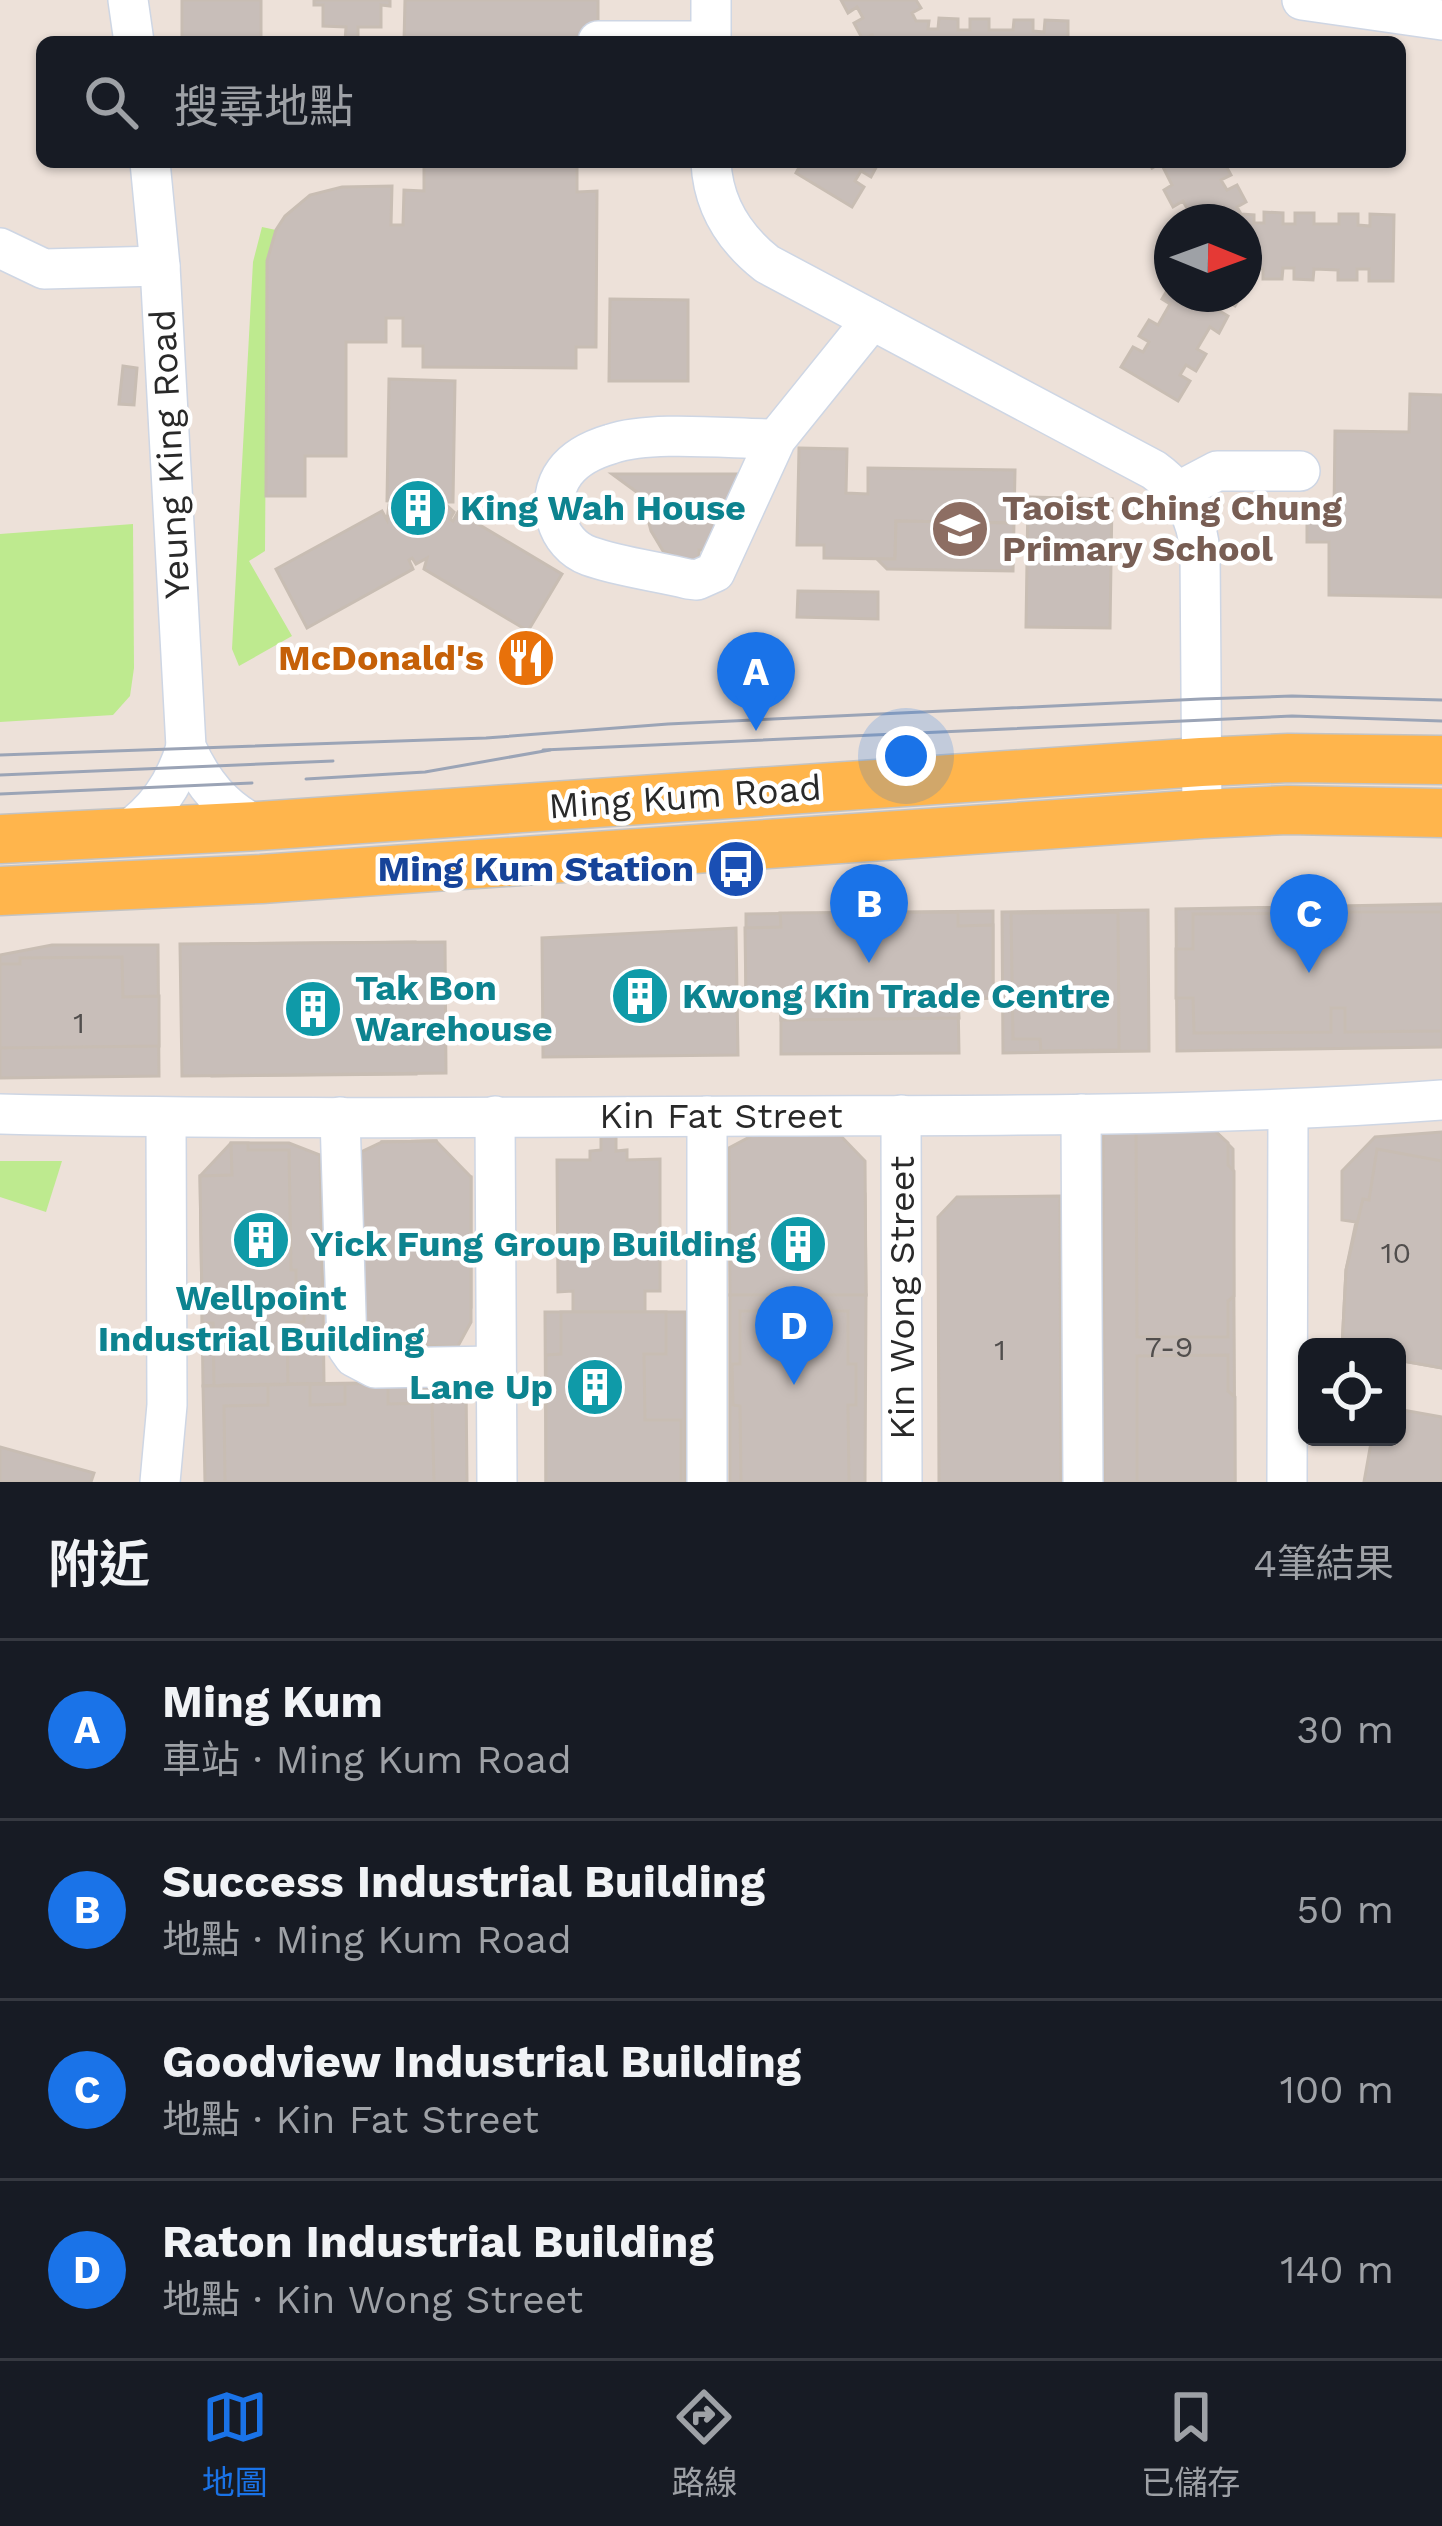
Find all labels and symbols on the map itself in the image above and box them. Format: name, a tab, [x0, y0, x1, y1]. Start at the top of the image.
north arrow	[1154, 204, 1262, 312]
street label: Yeung King Road	[141, 308, 199, 600]
building icon: King Wah House	[387, 477, 449, 539]
place label: King Wah House	[460, 487, 746, 529]
place label: Taoist Ching Chung Primary School	[1002, 487, 1343, 570]
school or university icon: Taoist Ching Chung Primary School	[929, 498, 991, 560]
restaurant icon: McDonald's	[495, 627, 557, 689]
pin: A	[717, 632, 795, 731]
place label: McDonald's	[278, 637, 484, 679]
your location	[876, 726, 936, 786]
street label: Ming Kum Road	[547, 767, 823, 827]
bus stop icon: Ming Kum Station	[705, 838, 767, 900]
place label: Ming Kum Station	[377, 848, 694, 890]
pin: B	[830, 864, 908, 963]
pin: C	[1270, 874, 1348, 973]
building icon: Kwong Kin Trade Centre	[609, 965, 671, 1027]
place label: Tak Bon Warehouse	[355, 967, 552, 1050]
place label: Kwong Kin Trade Centre	[682, 975, 1110, 1017]
building icon: Tak Bon Warehouse	[282, 978, 344, 1040]
house number: 1	[73, 1005, 85, 1040]
street label: Kin Fat Street	[599, 1095, 843, 1137]
street label: Kin Wong Street	[881, 1156, 923, 1440]
building icon: Wellpoint Industrial Building	[230, 1209, 292, 1271]
building icon: Yick Fung Group Building	[767, 1213, 829, 1275]
place label: Yick Fung Group Building	[310, 1223, 757, 1265]
house number: 10	[1381, 1235, 1411, 1270]
place label: Wellpoint Industrial Building	[98, 1277, 425, 1360]
pin: D	[755, 1286, 833, 1385]
house number: 7-9	[1145, 1329, 1193, 1364]
house number: 1	[994, 1332, 1006, 1367]
building icon: Lane Up	[564, 1356, 626, 1418]
place label: Lane Up	[409, 1366, 553, 1408]

